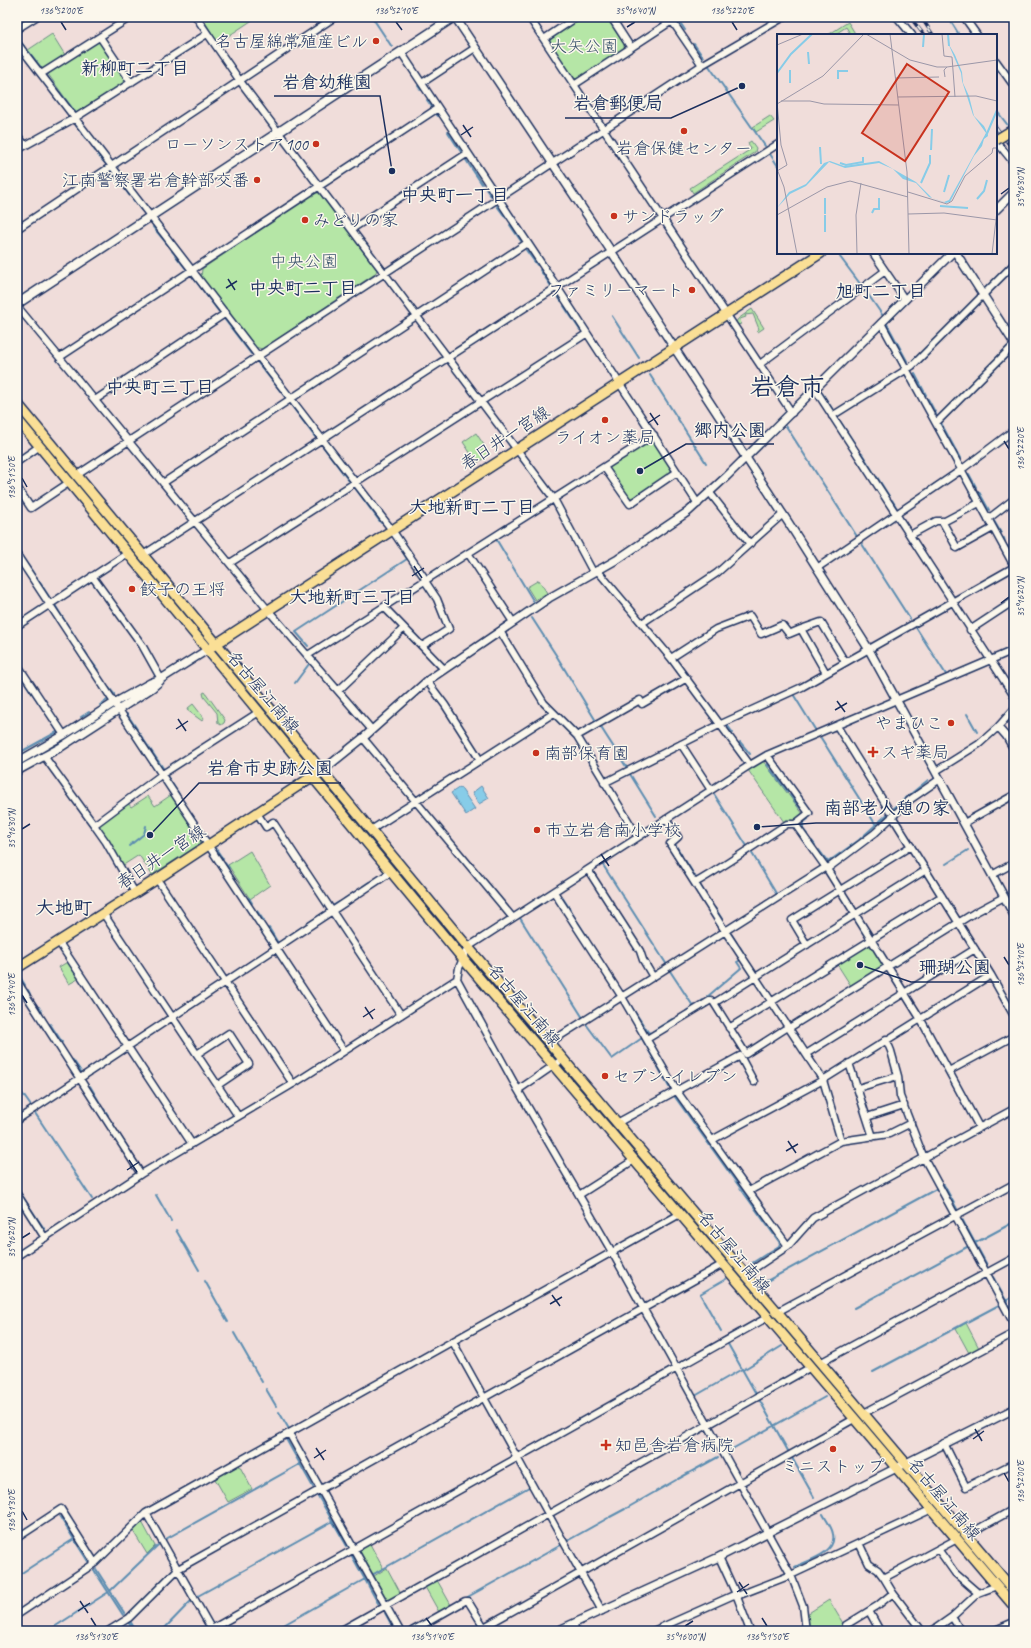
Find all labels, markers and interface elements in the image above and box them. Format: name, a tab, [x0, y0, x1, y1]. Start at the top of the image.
text: 136°52'00"E	[39, 4, 84, 17]
text: 136°52'10"E	[374, 4, 419, 17]
text: 35°16'40"N	[615, 4, 657, 17]
text: 136°52'20"E	[710, 4, 755, 17]
place label: 名古屋綿常殖産ビル	[215, 31, 368, 52]
inset map	[777, 34, 997, 254]
marker: 名古屋綿常殖産ビル	[371, 36, 381, 46]
park label: 大矢公園	[550, 36, 618, 57]
district label: 新柳町二丁目	[81, 57, 189, 79]
callout: 岩倉幼稚園	[274, 66, 380, 96]
text: 岩倉幼稚園	[282, 71, 372, 93]
callout: 岩倉郵便局	[565, 88, 671, 118]
text: 岩倉郵便局	[573, 92, 663, 114]
marker: 岩倉保健センター	[679, 126, 689, 136]
place label: ローソンストア100	[165, 134, 309, 155]
place label: 岩倉保健センター	[616, 138, 752, 159]
marker: ローソンストア100	[311, 139, 321, 149]
text: 35°16'30"N	[1014, 166, 1027, 208]
place label: 江南警察署岩倉幹部交番	[62, 170, 249, 191]
marker: 江南警察署岩倉幹部交番	[252, 175, 262, 185]
district label: 中央町一丁目	[401, 184, 509, 206]
place label: サンドラッグ	[622, 206, 724, 227]
place label: みどりの家	[313, 210, 398, 231]
marker: サンドラッグ	[609, 211, 619, 221]
marker: みどりの家	[300, 215, 310, 225]
park label: 中央公園	[270, 251, 338, 272]
district label: 中央町二丁目	[249, 277, 357, 299]
place label: ファミリーマート	[548, 280, 684, 301]
district label: 旭町二丁目	[836, 280, 926, 302]
marker: ファミリーマート	[687, 285, 697, 295]
district label: 岩倉市	[749, 371, 825, 403]
district label: 中央町三丁目	[106, 376, 214, 398]
street label: 春日井一宮線	[457, 401, 553, 475]
callout: 郷内公園	[686, 414, 774, 444]
marker: ライオン薬局	[600, 415, 610, 425]
text: 郷内公園	[694, 419, 766, 441]
text: 136°52'20"E	[1014, 426, 1027, 471]
place label: ライオン薬局	[555, 427, 655, 448]
text: 136°51'50"E	[5, 455, 18, 500]
district label: 大地新町二丁目	[409, 496, 535, 518]
text: 35°16'20"N	[1014, 575, 1027, 617]
place label: 餃子の王将	[140, 579, 225, 600]
marker: 餃子の王将	[127, 584, 137, 594]
district label: 大地新町三丁目	[289, 586, 415, 608]
street label: 名古屋江南線	[222, 646, 304, 738]
place label: やまひこ	[875, 713, 943, 734]
marker: やまひこ	[946, 718, 956, 728]
place label: スギ薬局	[881, 742, 949, 763]
place label: 南部保育園	[544, 743, 629, 764]
marker: スギ薬局	[868, 747, 878, 757]
marker: 南部保育園	[531, 748, 541, 758]
callout: 岩倉市史跡公園	[199, 753, 341, 783]
text: 岩倉市史跡公園	[207, 757, 333, 779]
callout: 南部老人憩の家	[816, 793, 958, 823]
text: 南部老人憩の家	[824, 797, 950, 819]
text: 35°16'30"N	[5, 807, 18, 849]
street label: 春日井一宮線	[113, 820, 209, 894]
place label: 市立岩倉南小学校	[545, 820, 681, 841]
marker: 市立岩倉南小学校	[532, 825, 542, 835]
district label: 大地町	[35, 896, 93, 920]
text: 136°52'10"E	[1014, 942, 1027, 987]
callout: 珊瑚公園	[911, 952, 999, 982]
text: 珊瑚公園	[919, 956, 991, 978]
street label: 名古屋江南線	[483, 959, 565, 1051]
text: 136°51'40"E	[5, 972, 18, 1017]
place label: セブン-イレブン	[613, 1066, 738, 1087]
marker: セブン-イレブン	[600, 1071, 610, 1081]
street label: 名古屋江南線	[693, 1206, 775, 1298]
text: 35°16'20"N	[5, 1216, 18, 1258]
place label: 知邑舎岩倉病院	[615, 1435, 734, 1456]
marker: 知邑舎岩倉病院	[600, 1439, 612, 1451]
marker: ミニストップ	[828, 1444, 838, 1454]
street label: 名古屋江南線	[903, 1453, 985, 1545]
place label: ミニストップ	[781, 1456, 885, 1477]
text: 136°52'00"E	[1014, 1459, 1027, 1504]
text: 136°51'30"E	[5, 1488, 18, 1533]
text: 136°51'30"E	[74, 1630, 119, 1643]
text: 136°51'40"E	[410, 1630, 455, 1643]
text: 35°16'00"N	[665, 1630, 707, 1643]
text: 136°51'50"E	[745, 1630, 790, 1643]

